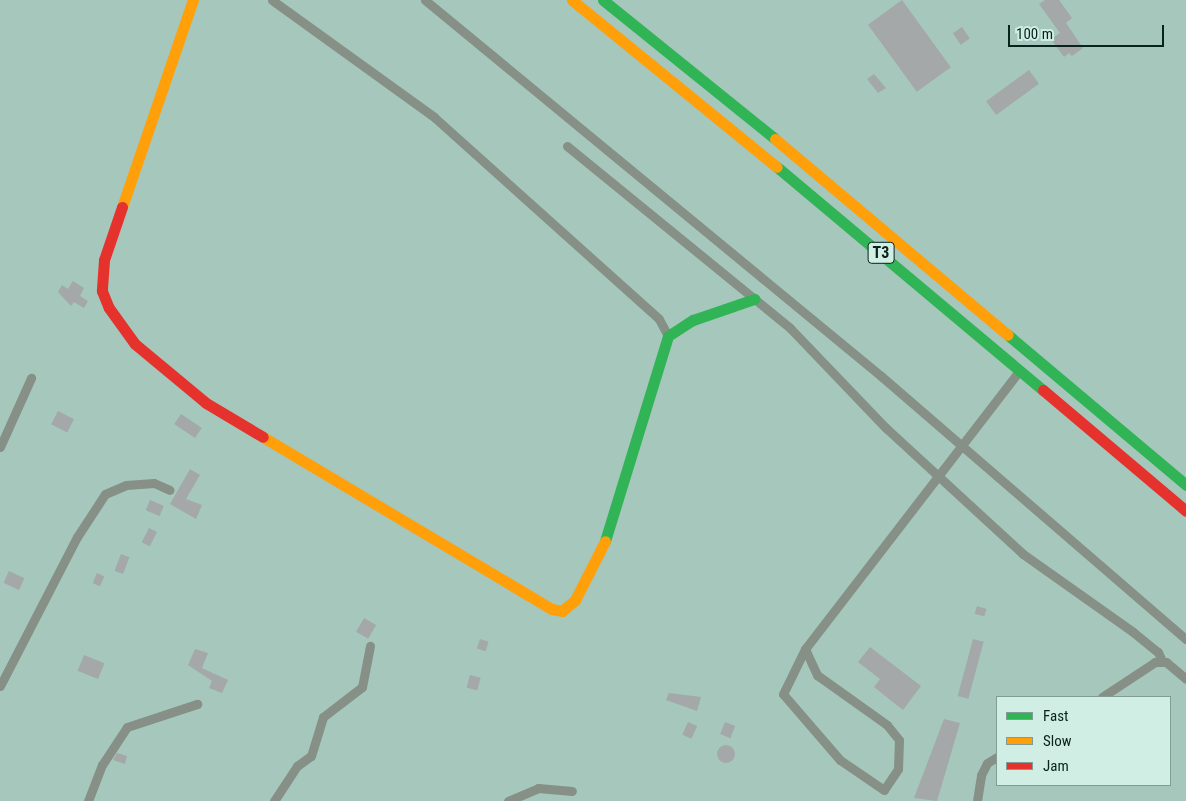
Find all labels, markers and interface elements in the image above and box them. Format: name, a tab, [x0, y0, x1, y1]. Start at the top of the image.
scale bar	[1011, 15, 1167, 47]
text: 100 m	[1016, 25, 1053, 43]
road number: T3	[867, 240, 895, 266]
legend	[996, 696, 1171, 786]
text: Fast	[1043, 707, 1068, 725]
text: Slow	[1043, 732, 1072, 750]
text: Jam	[1043, 757, 1069, 775]

